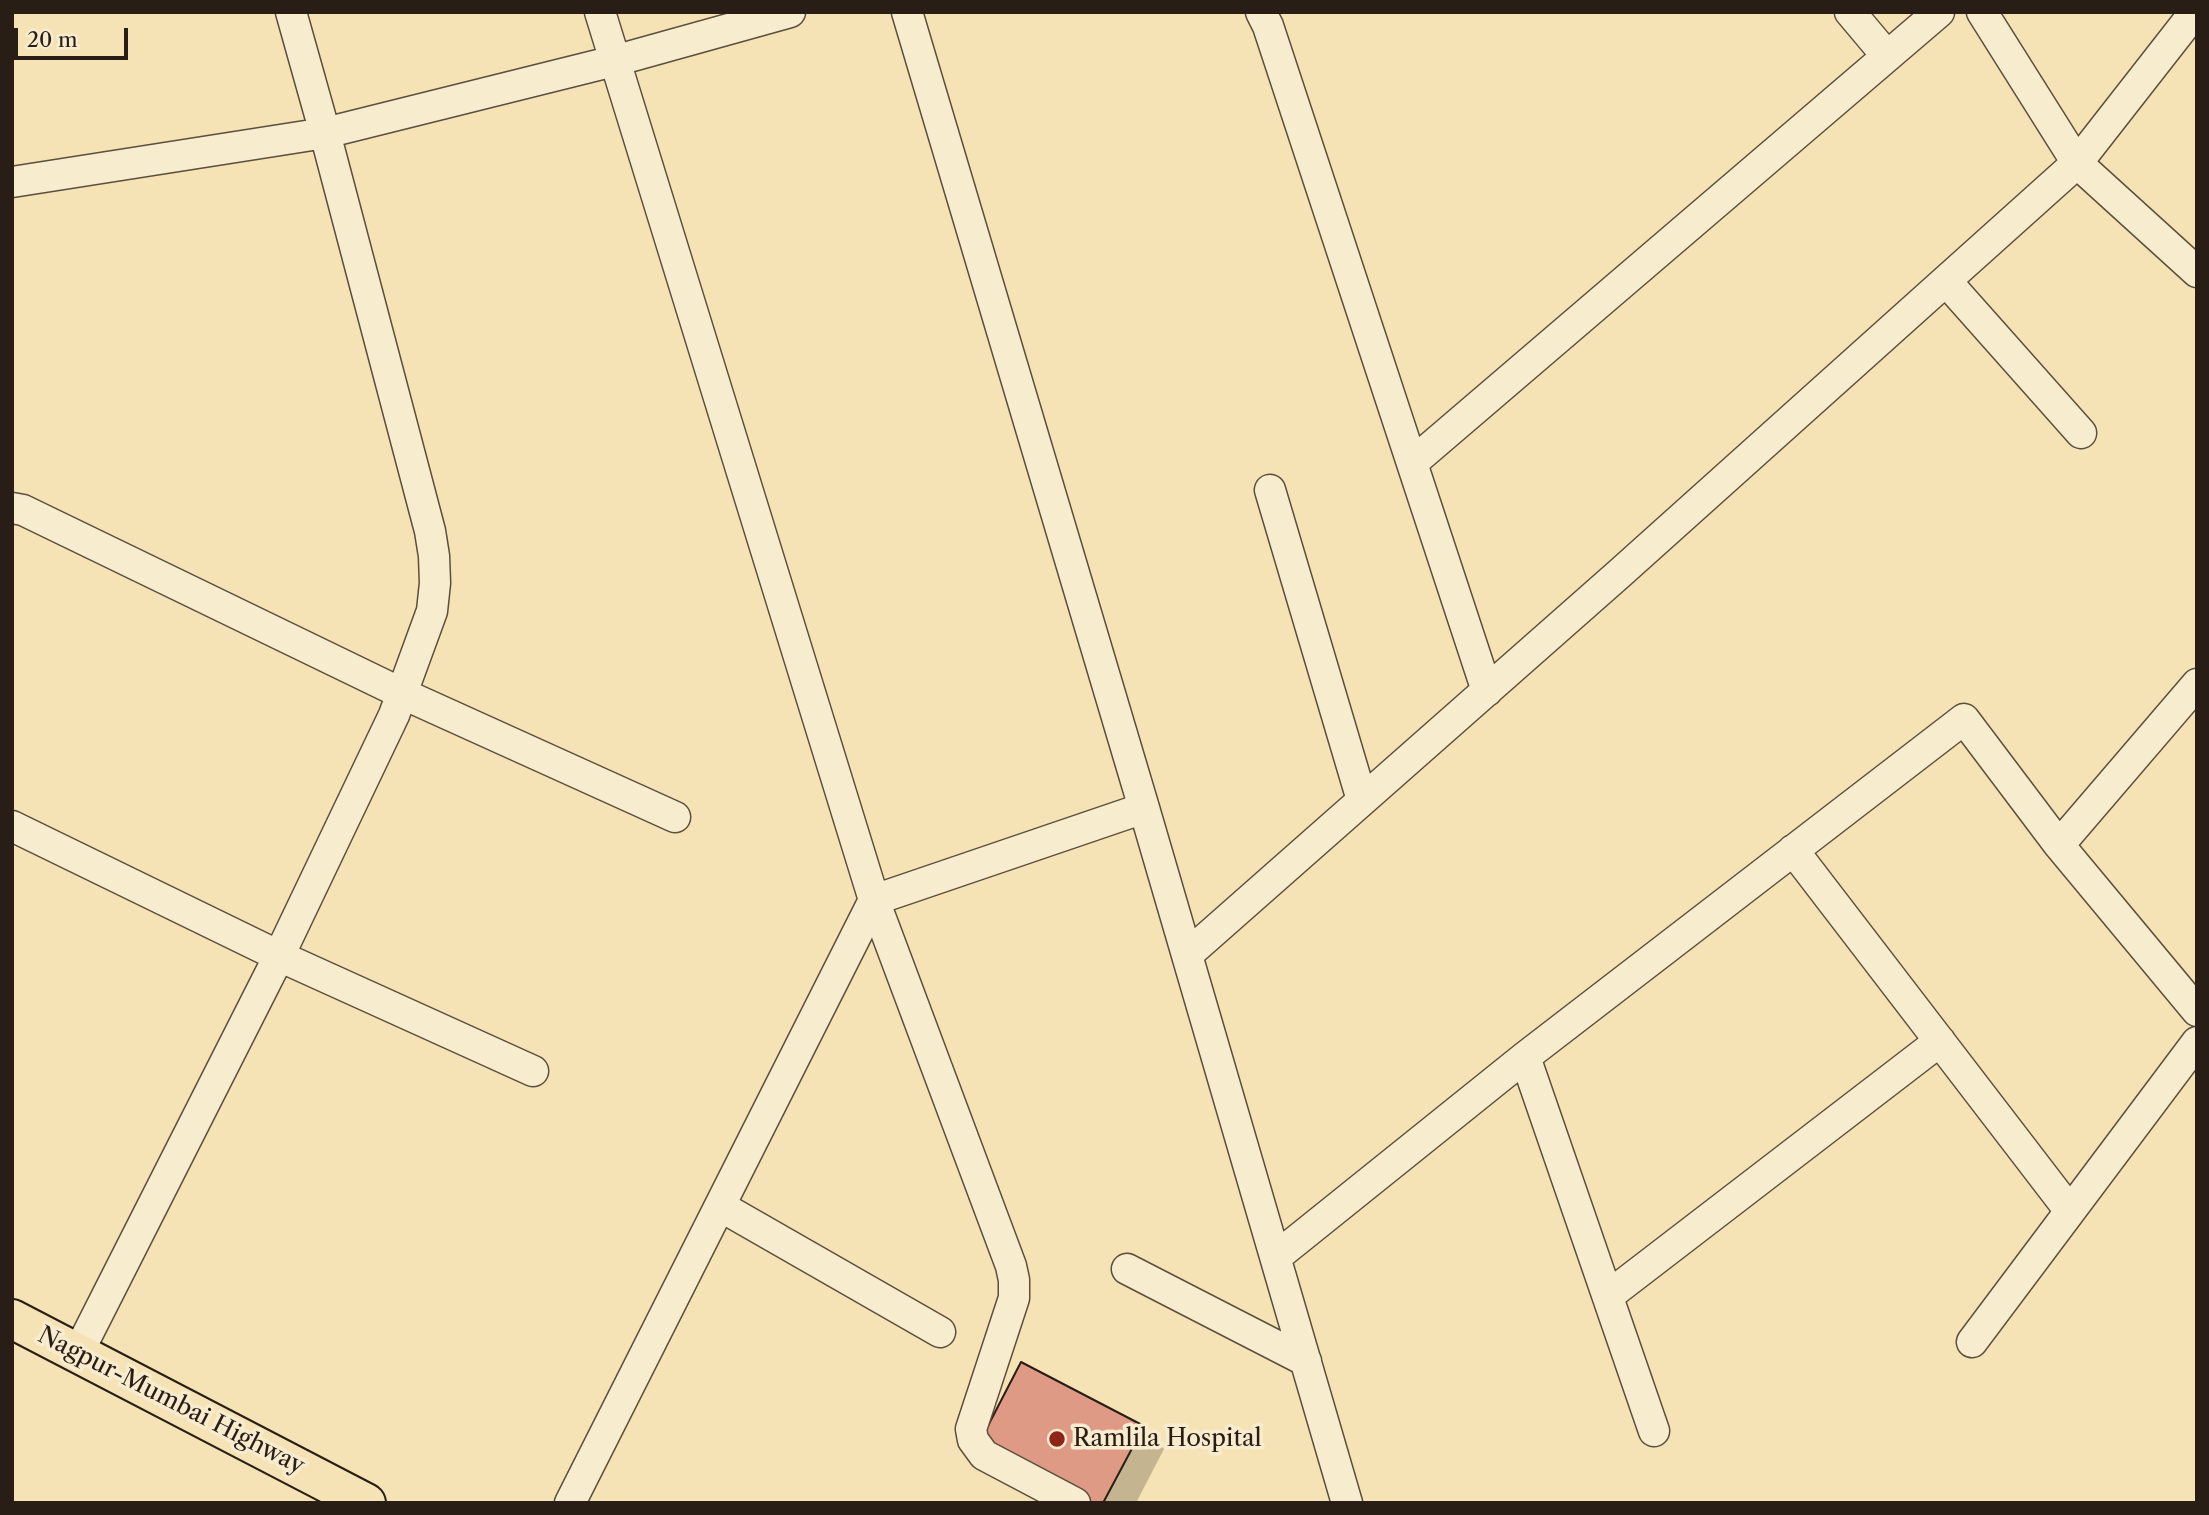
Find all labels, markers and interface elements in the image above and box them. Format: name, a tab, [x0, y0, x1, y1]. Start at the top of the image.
scale bar	[18, 14, 131, 58]
text: 20 m	[27, 27, 78, 52]
street label: Nagpur-Mumbai Highway	[33, 1321, 309, 1481]
place label: Ramlila Hospital	[1073, 1425, 1262, 1453]
marker: Ramlila Hospital	[1047, 1429, 1067, 1449]

